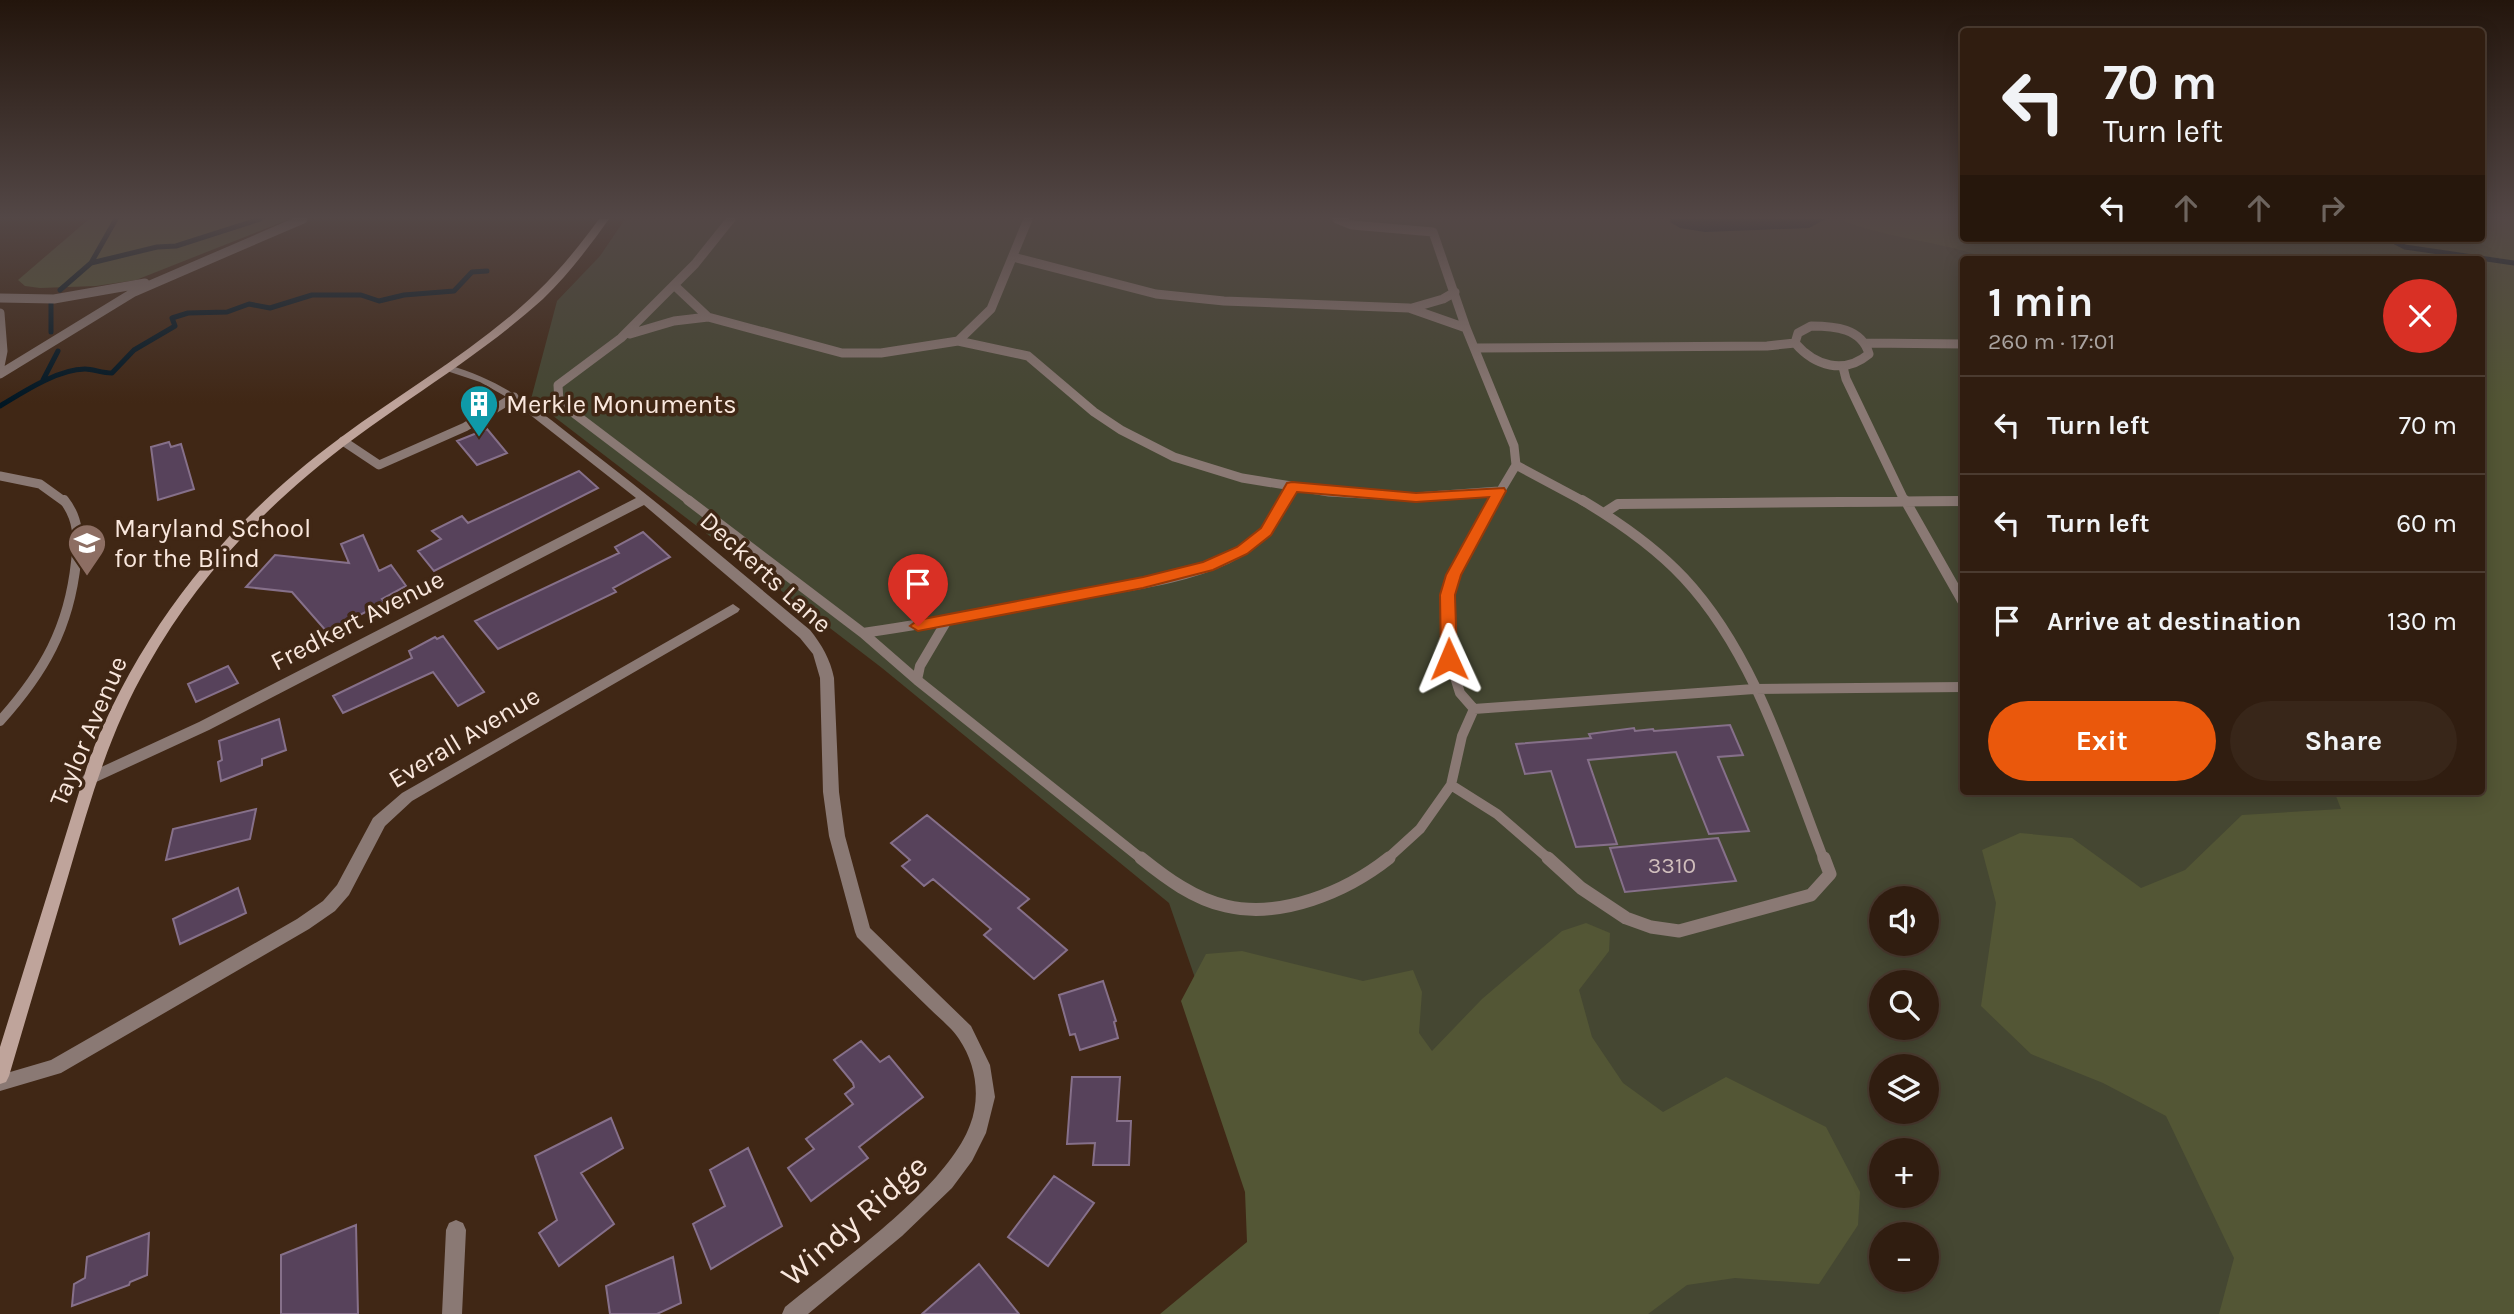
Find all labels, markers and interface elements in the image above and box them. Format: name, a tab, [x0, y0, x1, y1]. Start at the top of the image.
text: 70 m	[2103, 54, 2217, 111]
icon: left	[1988, 56, 2079, 147]
text: Turn left	[2103, 113, 2223, 150]
icon: left	[2094, 189, 2132, 227]
icon: ahead	[2167, 189, 2205, 227]
icon: ahead	[2240, 189, 2278, 227]
icon: right	[2313, 189, 2351, 227]
text: 1 min	[1988, 277, 2093, 327]
button: close	[2383, 279, 2457, 353]
text: 260 m · 17:01	[1988, 328, 2115, 355]
building icon: Merkle Monuments	[458, 383, 500, 438]
place label: Merkle Monuments	[506, 389, 737, 420]
icon: left	[1988, 406, 2026, 444]
text: Turn left	[2047, 410, 2149, 441]
text: 70 m	[2399, 410, 2457, 441]
icon: left	[1988, 504, 2026, 542]
street label: Deckerts Lane	[693, 505, 838, 640]
text: Turn left	[2047, 508, 2149, 539]
text: 60 m	[2396, 508, 2457, 539]
place label: Maryland School for the Blind	[114, 513, 311, 574]
school or university icon: Maryland School for the Blind	[66, 522, 108, 577]
pin	[888, 554, 948, 626]
street label: Fredkert Avenue	[265, 563, 449, 678]
icon: arrive	[899, 565, 937, 603]
icon: arrive	[1988, 602, 2026, 640]
text: Arrive at destination	[2047, 606, 2301, 637]
text: 130 m	[2387, 606, 2457, 637]
position arrow	[1412, 622, 1486, 696]
street label: Taylor Avenue	[43, 652, 134, 811]
street label: Everall Avenue	[383, 680, 546, 795]
button: Exit	[1988, 701, 2216, 781]
button: Share	[2230, 701, 2457, 781]
house number: 3310	[1648, 852, 1696, 879]
map controls	[1869, 886, 1939, 1292]
button: sound	[1869, 886, 1939, 956]
button: search	[1869, 970, 1939, 1040]
button: layers	[1869, 1054, 1939, 1124]
button: +	[1869, 1138, 1939, 1208]
street label: Windy Ridge	[774, 1147, 935, 1294]
button: −	[1869, 1222, 1939, 1292]

